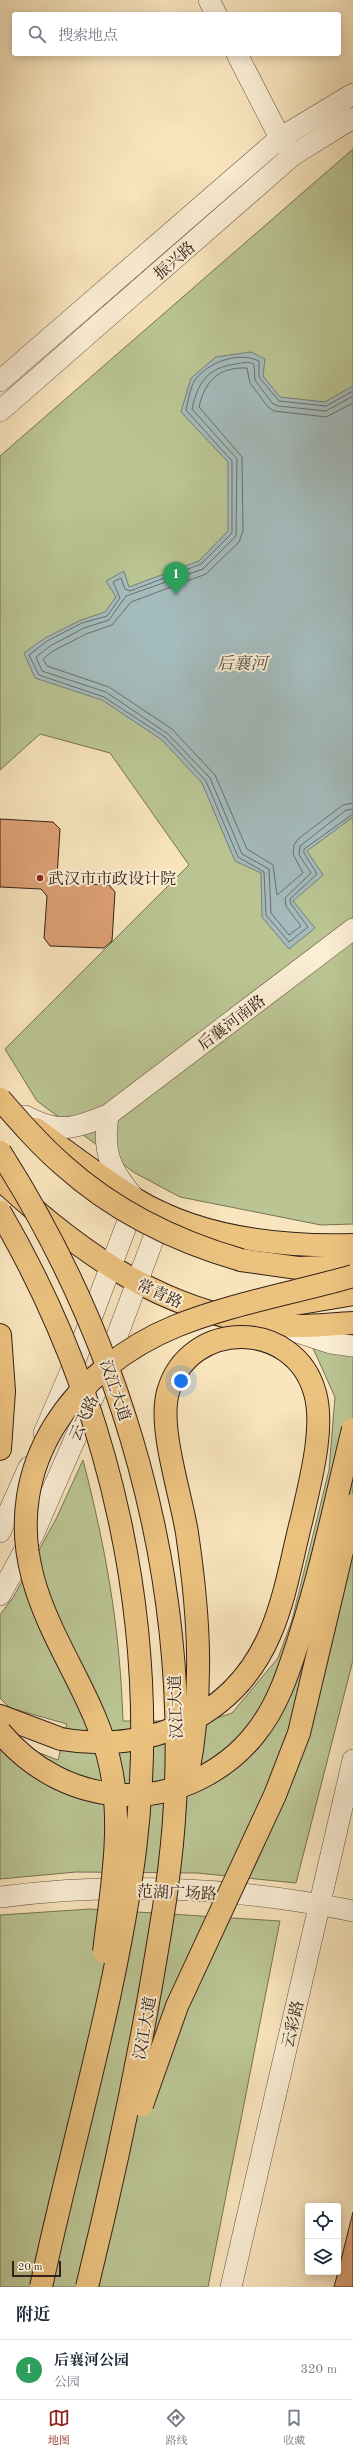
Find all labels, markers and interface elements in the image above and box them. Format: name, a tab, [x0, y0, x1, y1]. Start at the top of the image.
search box	[12, 12, 341, 56]
icon: search	[26, 23, 48, 45]
text: 搜索地点	[58, 29, 118, 44]
street label: 振兴路	[151, 238, 199, 283]
pin: 1	[163, 562, 189, 595]
water label: 后襄河	[217, 654, 270, 673]
place label: 武汉市市政设计院	[48, 870, 176, 888]
marker: 武汉市市政设计院	[35, 873, 45, 883]
street label: 后襄河南路	[194, 992, 269, 1054]
street label: 常青路	[134, 1276, 185, 1312]
street label: 汉江大道	[96, 1357, 134, 1424]
your location	[171, 1371, 191, 1391]
street label: 云飞路	[66, 1393, 102, 1444]
street label: 汉江大道	[166, 1675, 186, 1739]
street label: 范湖广场路	[137, 1883, 217, 1903]
street label: 汉江大道	[131, 1995, 159, 2061]
street label: 云彩路	[279, 1999, 307, 2050]
map controls	[305, 2203, 341, 2275]
button: locate	[305, 2203, 341, 2239]
button: layers	[305, 2239, 341, 2275]
scale bar	[12, 2259, 61, 2278]
text: 20 m	[18, 2262, 43, 2273]
text: 附近	[16, 2307, 50, 2324]
text: 后襄河公园	[54, 2354, 129, 2369]
text: 1	[25, 2363, 33, 2376]
text: 320 m	[300, 2363, 337, 2376]
text: 公园	[54, 2376, 80, 2389]
tab: 地图	[48, 2407, 70, 2449]
tab: 路线	[165, 2407, 187, 2449]
tab: 收藏	[283, 2407, 305, 2449]

